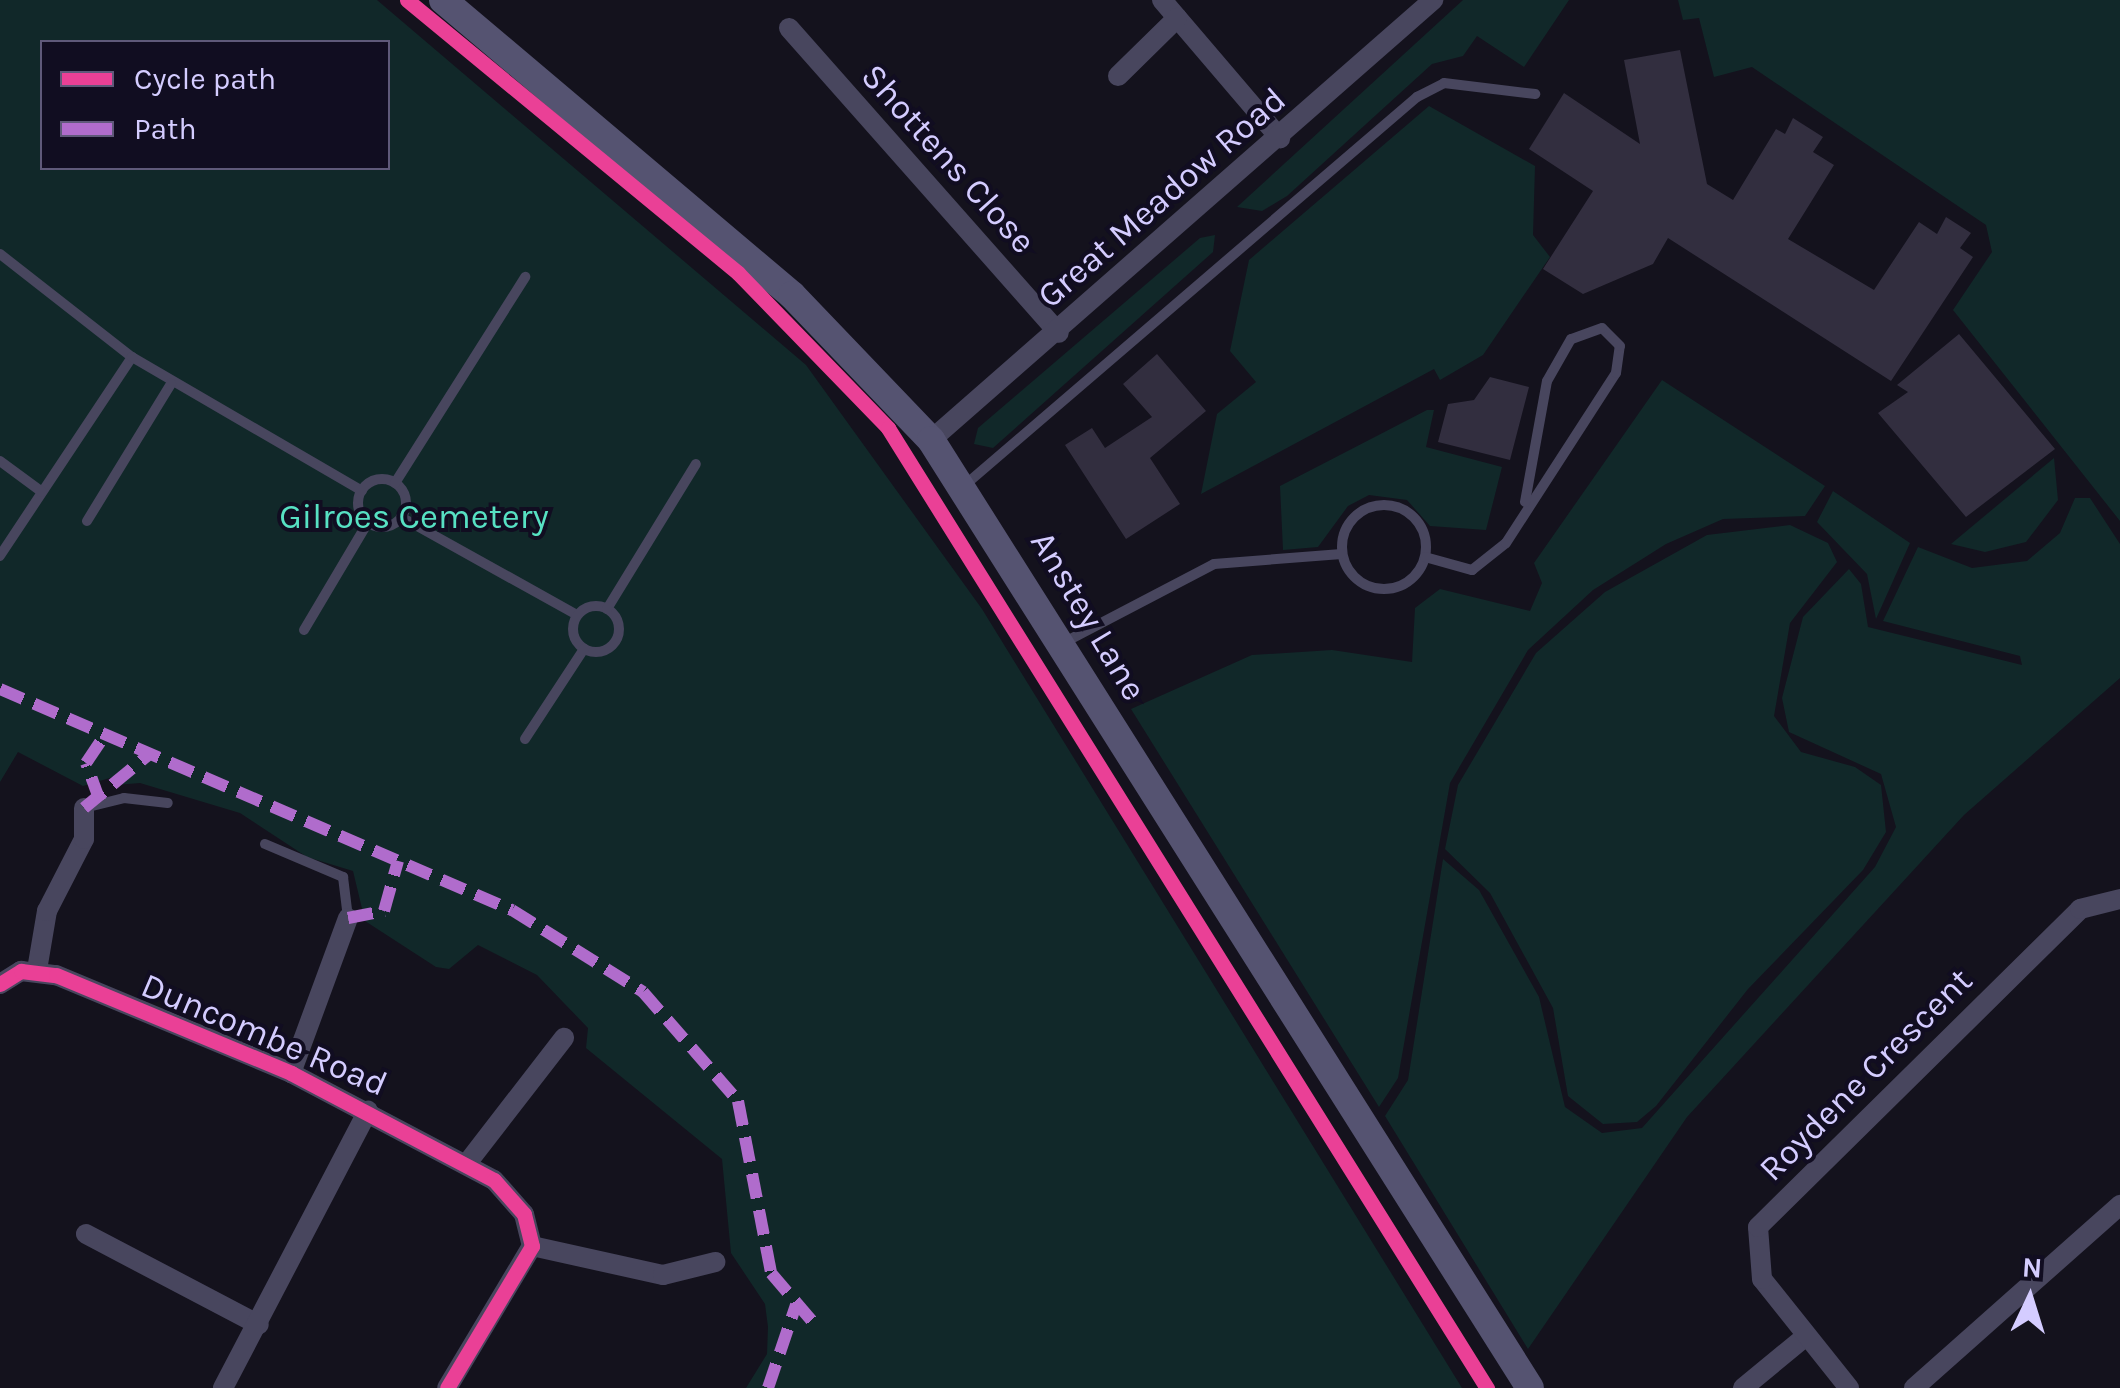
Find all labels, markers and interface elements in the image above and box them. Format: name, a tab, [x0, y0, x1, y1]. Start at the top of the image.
legend	[40, 40, 390, 170]
street label: Shottens Close	[852, 56, 1044, 262]
text: Cycle path	[134, 61, 276, 97]
street label: Great Meadow Road	[1029, 79, 1295, 317]
text: Path	[134, 111, 197, 147]
park label: Gilroes Cemetery	[279, 496, 549, 538]
street label: Anstey Lane	[1021, 524, 1155, 708]
street label: Roydene Crescent	[1751, 960, 1981, 1190]
street label: Duncombe Road	[135, 964, 393, 1106]
north arrow	[1980, 1248, 2080, 1348]
text: N	[2021, 1250, 2043, 1285]

